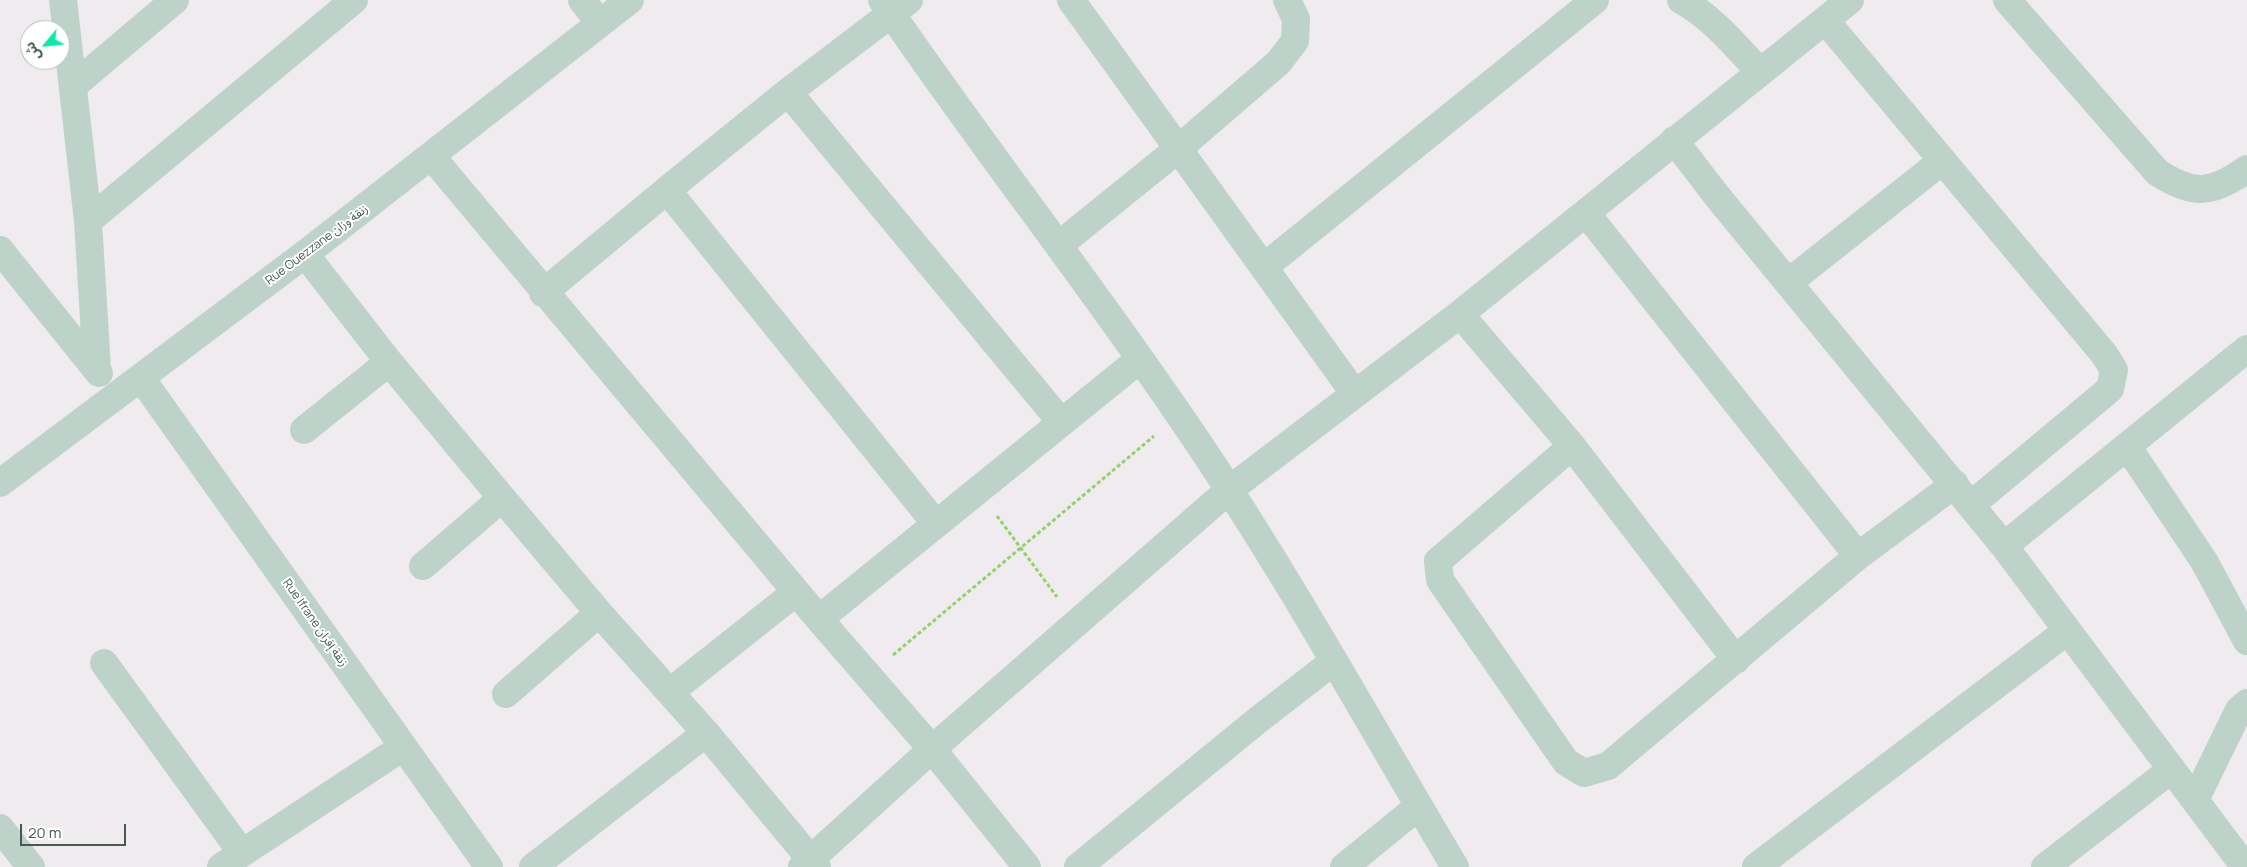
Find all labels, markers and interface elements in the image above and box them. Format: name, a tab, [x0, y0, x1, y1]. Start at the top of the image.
north arrow	[20, 20, 70, 70]
text: ش	[19, 39, 45, 65]
street label: Rue Ouezzane زنقة وزان	[263, 202, 371, 288]
street label: Rue Ifrane زنقة إفران	[279, 576, 351, 670]
scale bar	[22, 814, 129, 846]
text: 20 m	[28, 822, 61, 843]

